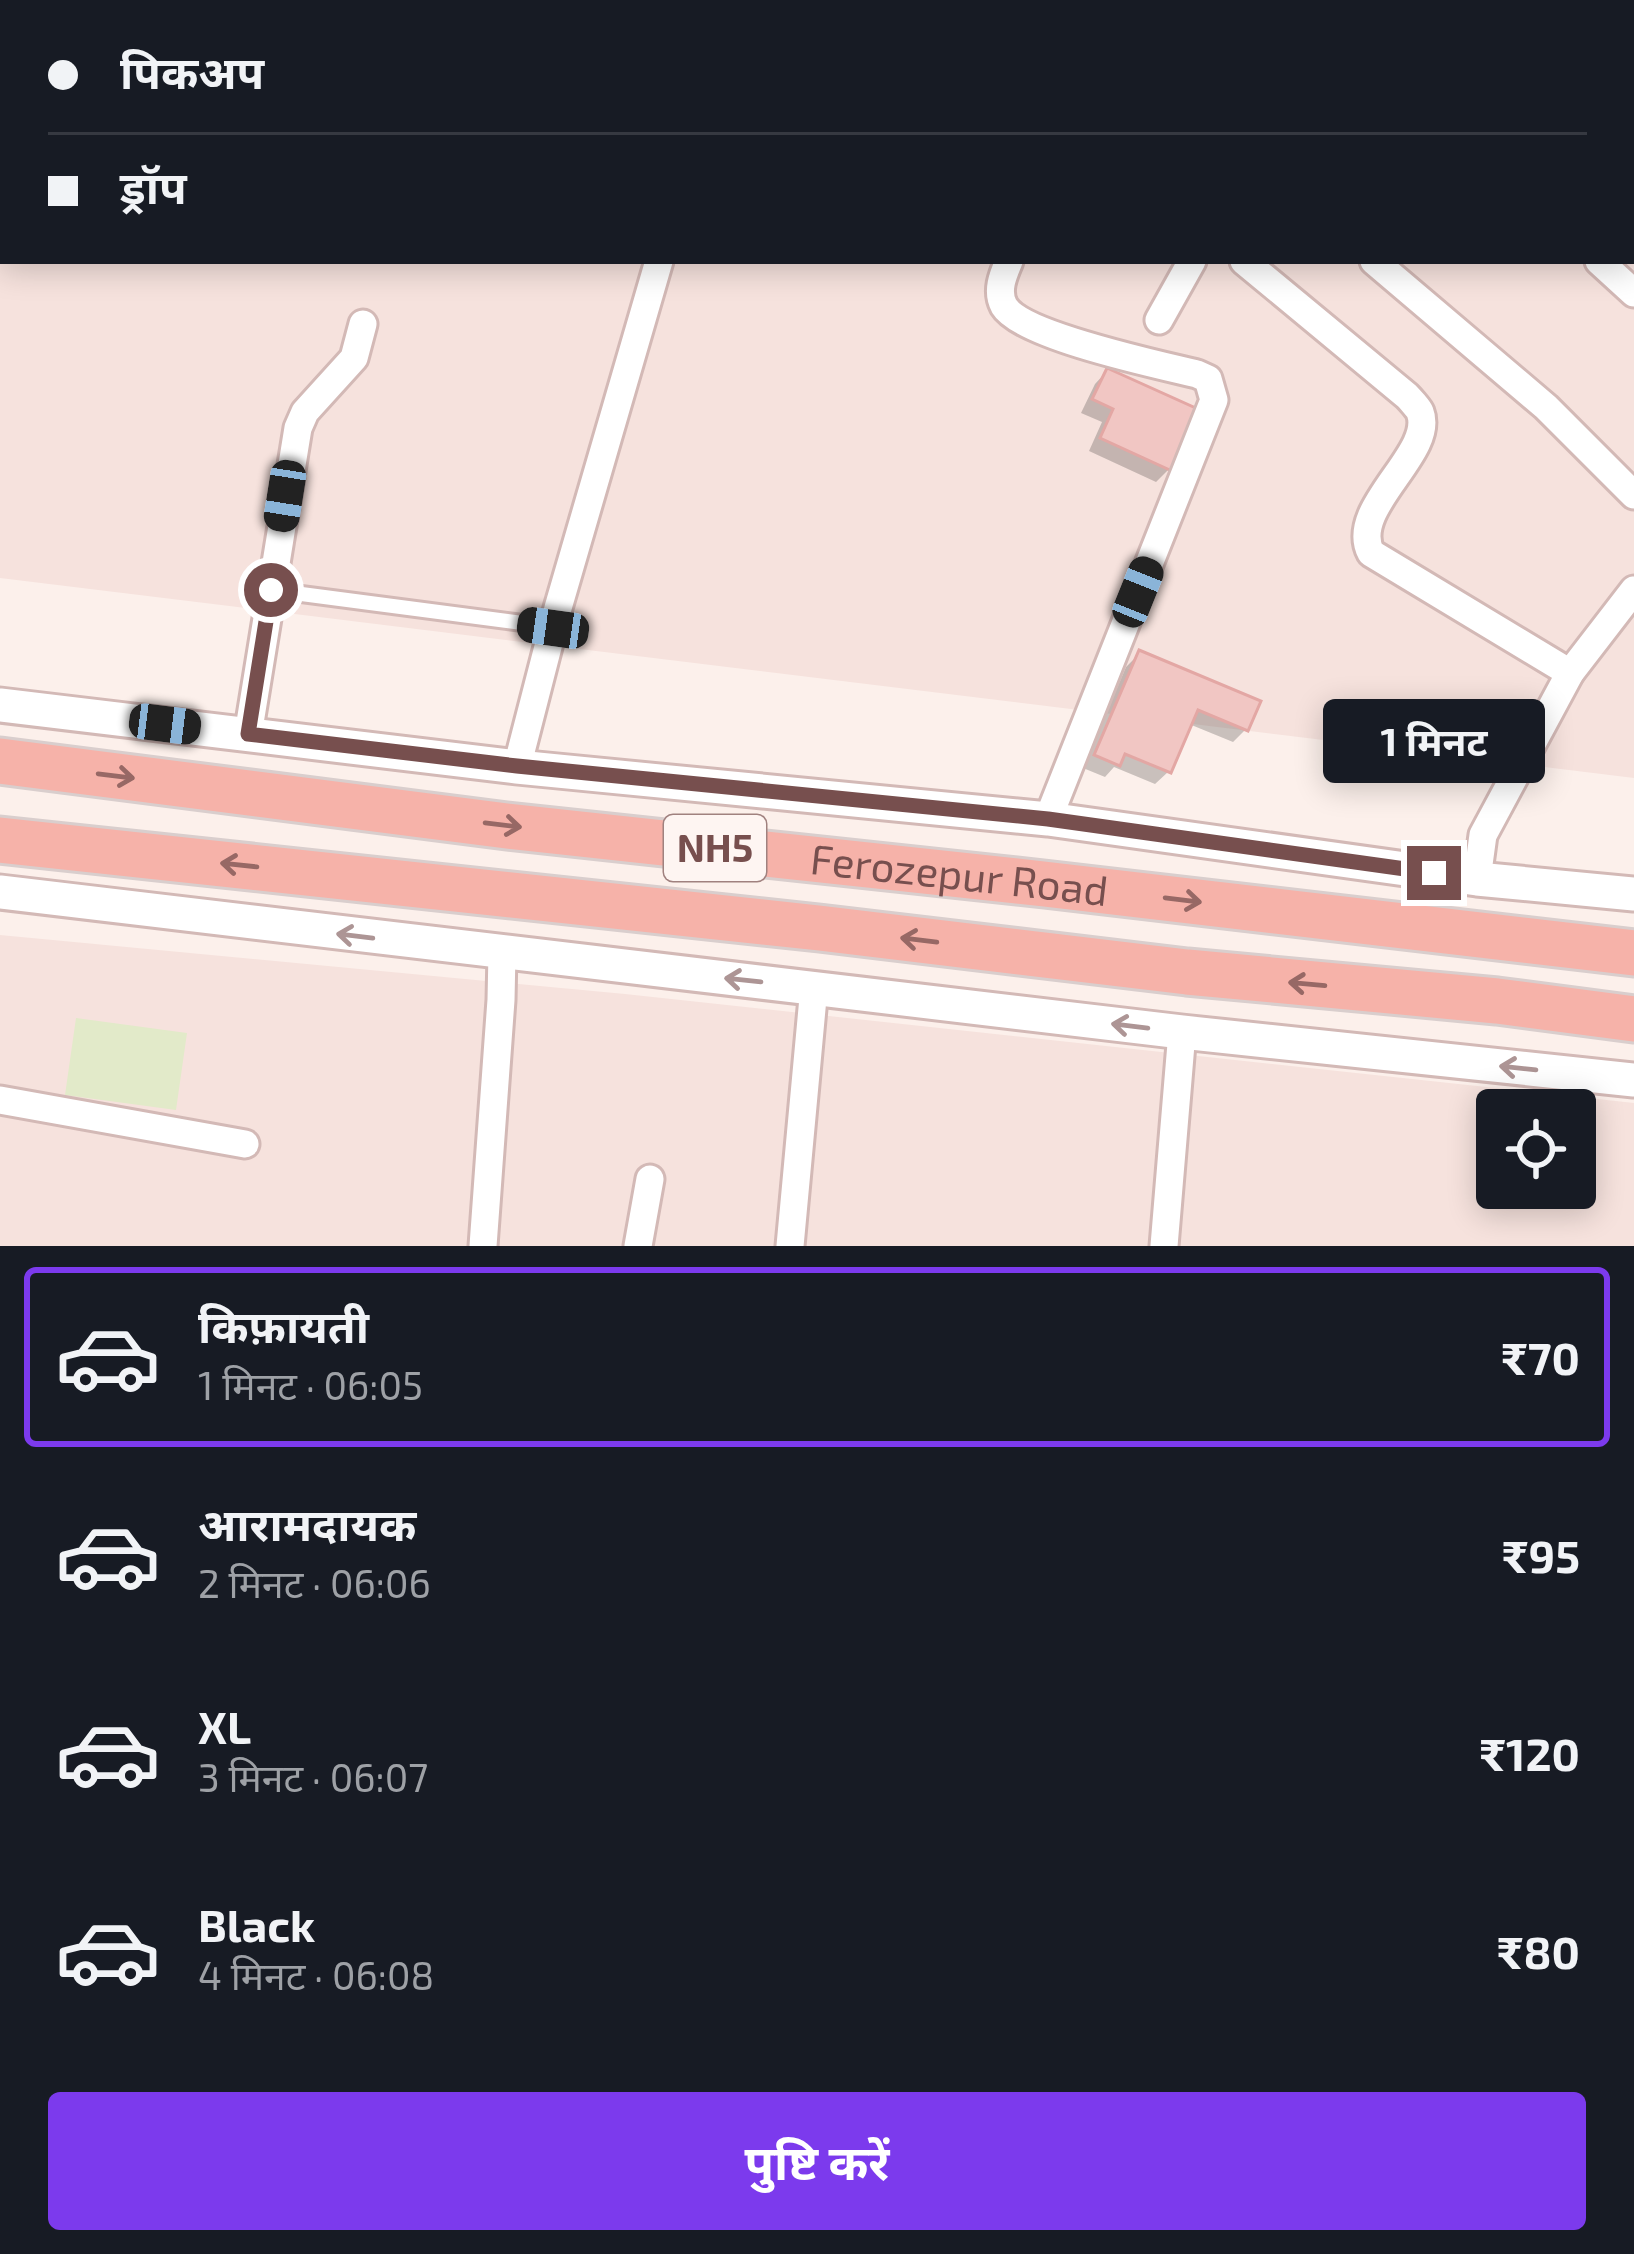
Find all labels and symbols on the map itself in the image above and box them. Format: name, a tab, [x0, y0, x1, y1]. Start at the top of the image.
car	[262, 458, 308, 534]
car	[1108, 552, 1168, 632]
route start	[244, 563, 298, 617]
car	[515, 605, 591, 651]
callout: 1 मिनट	[1323, 699, 1545, 783]
car	[127, 702, 203, 746]
one-way arrow	[96, 765, 135, 788]
one-way arrow	[483, 814, 522, 836]
road number: NH5	[664, 815, 766, 881]
street label: Ferozepur Road	[808, 832, 1111, 914]
route end	[1407, 846, 1461, 900]
one-way arrow	[221, 853, 260, 876]
one-way arrow	[1163, 889, 1202, 912]
one-way arrow	[336, 924, 375, 946]
one-way arrow	[900, 928, 939, 950]
one-way arrow	[724, 968, 763, 990]
one-way arrow	[1288, 972, 1327, 995]
one-way arrow	[1111, 1014, 1150, 1036]
one-way arrow	[1499, 1056, 1538, 1079]

